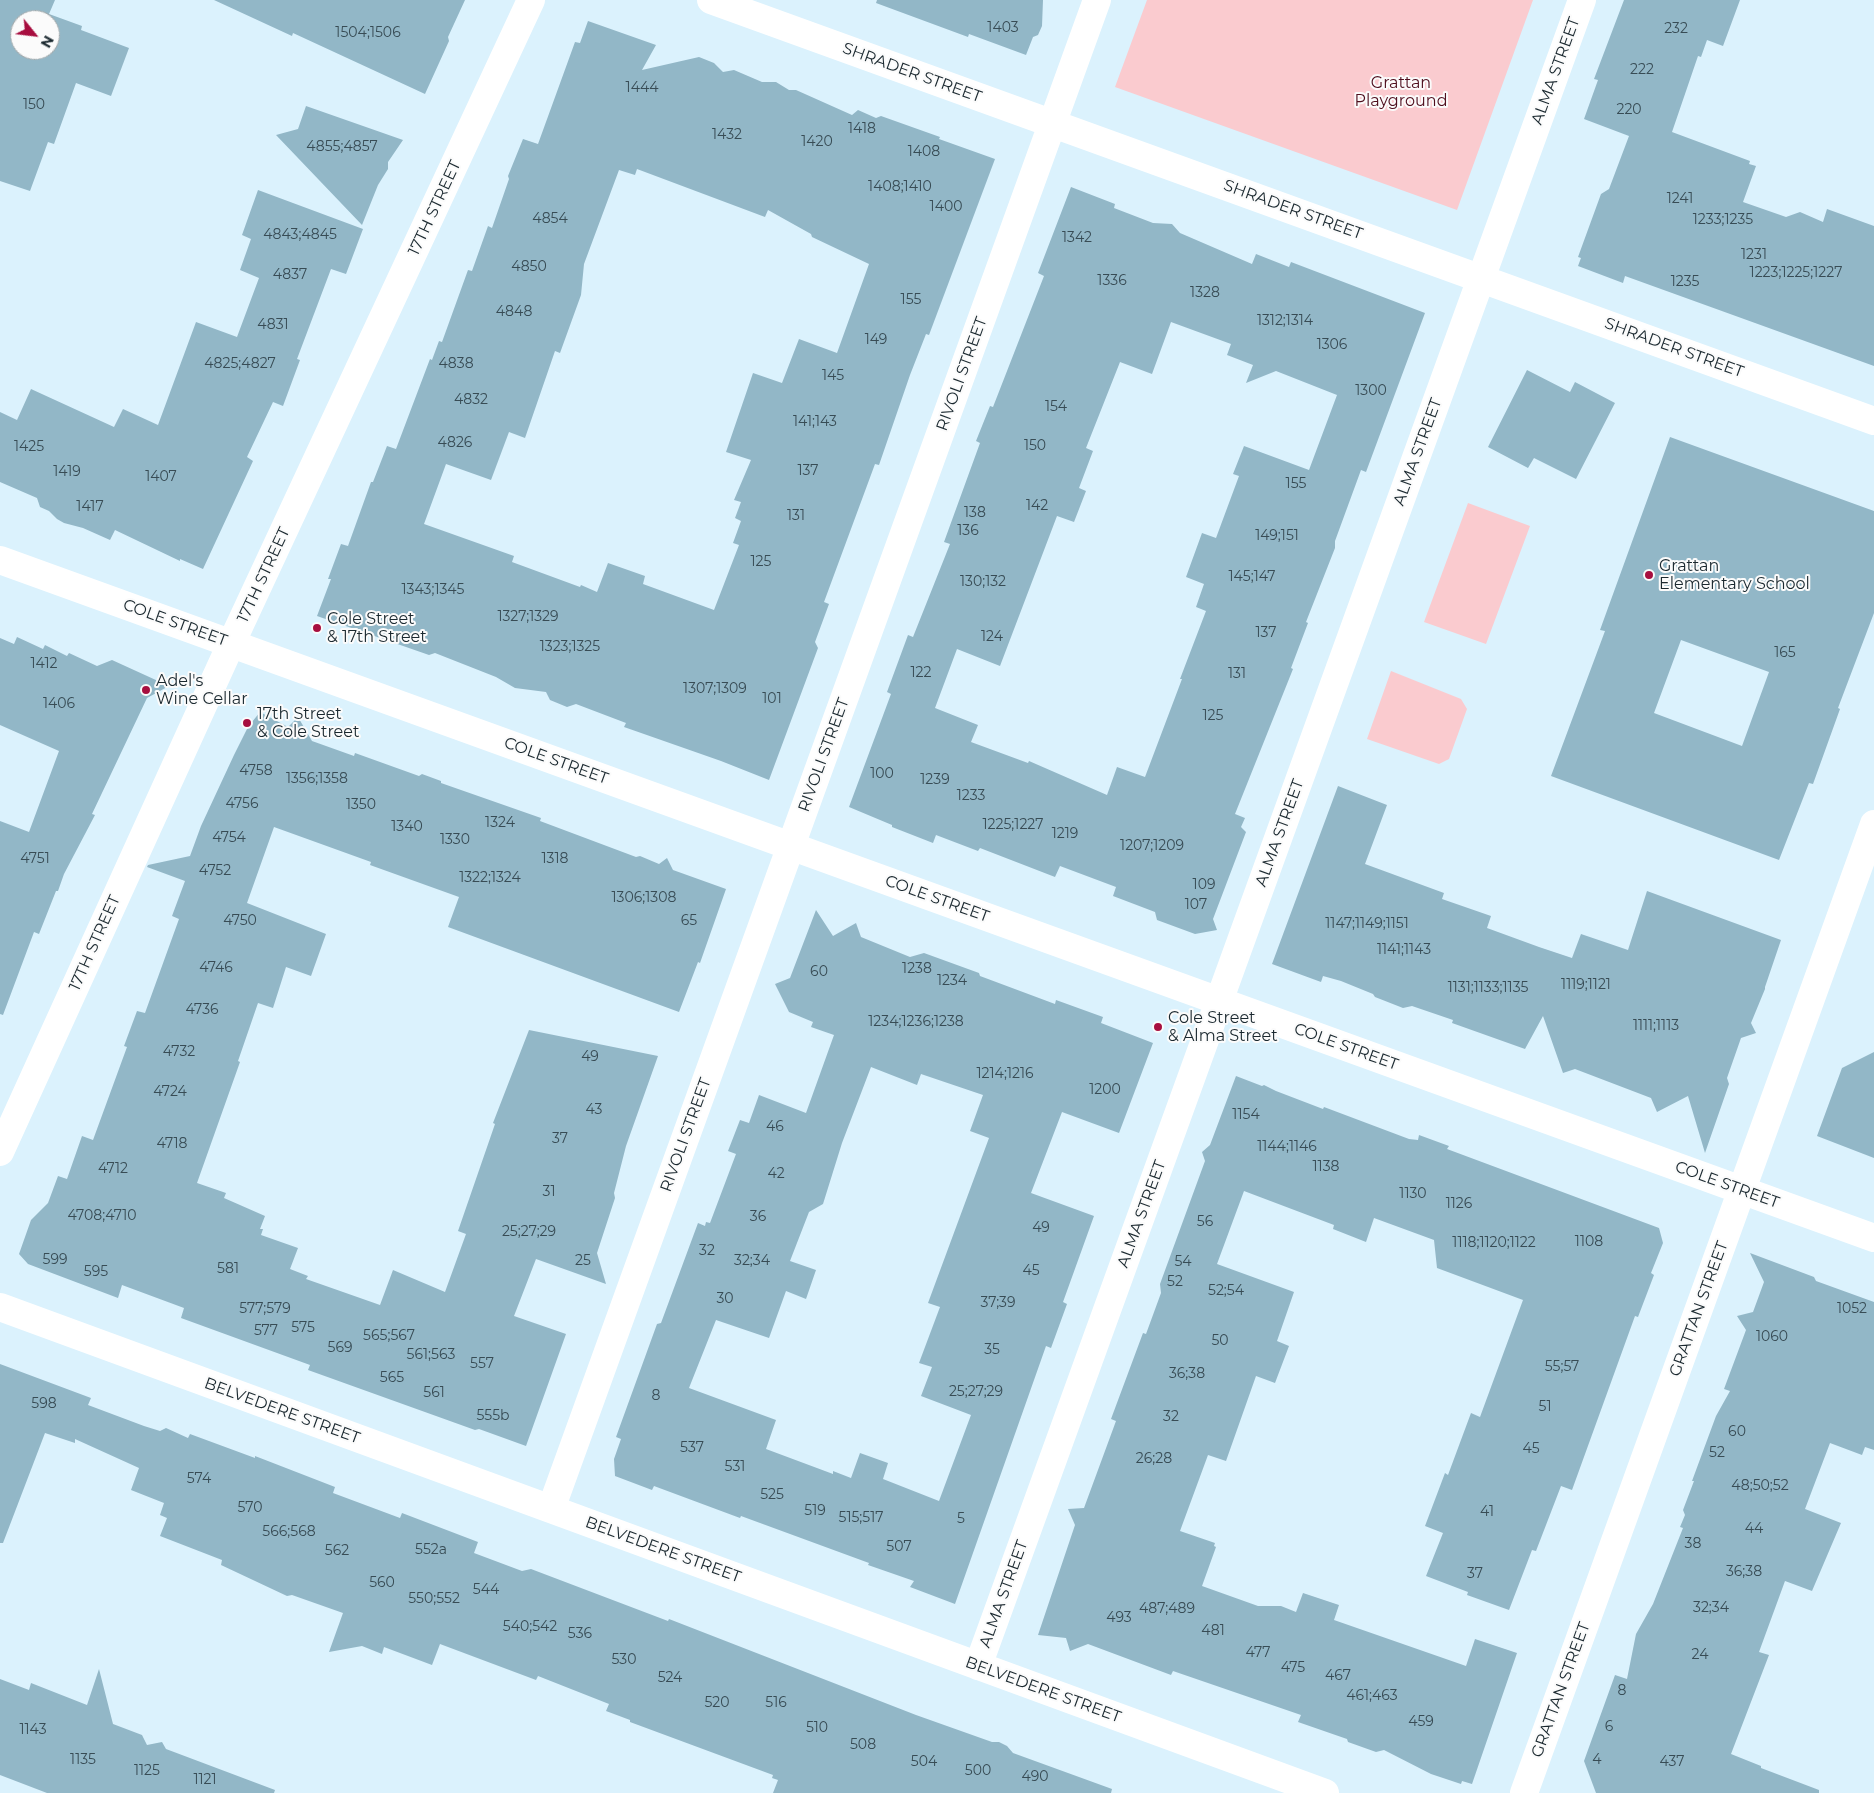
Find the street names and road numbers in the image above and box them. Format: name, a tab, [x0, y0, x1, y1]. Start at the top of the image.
street label: ALMA STREET	[1528, 15, 1584, 127]
street label: SHRADER STREET	[840, 39, 984, 107]
street label: 17TH STREET	[405, 157, 465, 259]
street label: SHRADER STREET	[1221, 176, 1365, 244]
street label: RIVOLI STREET	[932, 314, 992, 434]
street label: SHRADER STREET	[1602, 314, 1746, 382]
street label: ALMA STREET	[1390, 396, 1446, 508]
street label: 17TH STREET	[234, 524, 294, 626]
street label: COLE STREET	[120, 595, 230, 651]
street label: RIVOLI STREET	[794, 695, 854, 815]
street label: COLE STREET	[501, 733, 611, 789]
street label: ALMA STREET	[1252, 777, 1308, 889]
street label: COLE STREET	[882, 871, 992, 927]
street label: 17TH STREET	[65, 892, 125, 994]
street label: COLE STREET	[1291, 1019, 1401, 1075]
street label: RIVOLI STREET	[656, 1075, 716, 1195]
street label: COLE STREET	[1672, 1157, 1782, 1213]
street label: ALMA STREET	[1114, 1158, 1170, 1270]
street label: GRATTAN STREET	[1666, 1239, 1732, 1379]
street label: BELVEDERE STREET	[201, 1374, 363, 1448]
street label: BELVEDERE STREET	[582, 1513, 744, 1587]
street label: ALMA STREET	[976, 1538, 1032, 1650]
street label: GRATTAN STREET	[1528, 1620, 1594, 1760]
street label: BELVEDERE STREET	[962, 1653, 1124, 1727]

